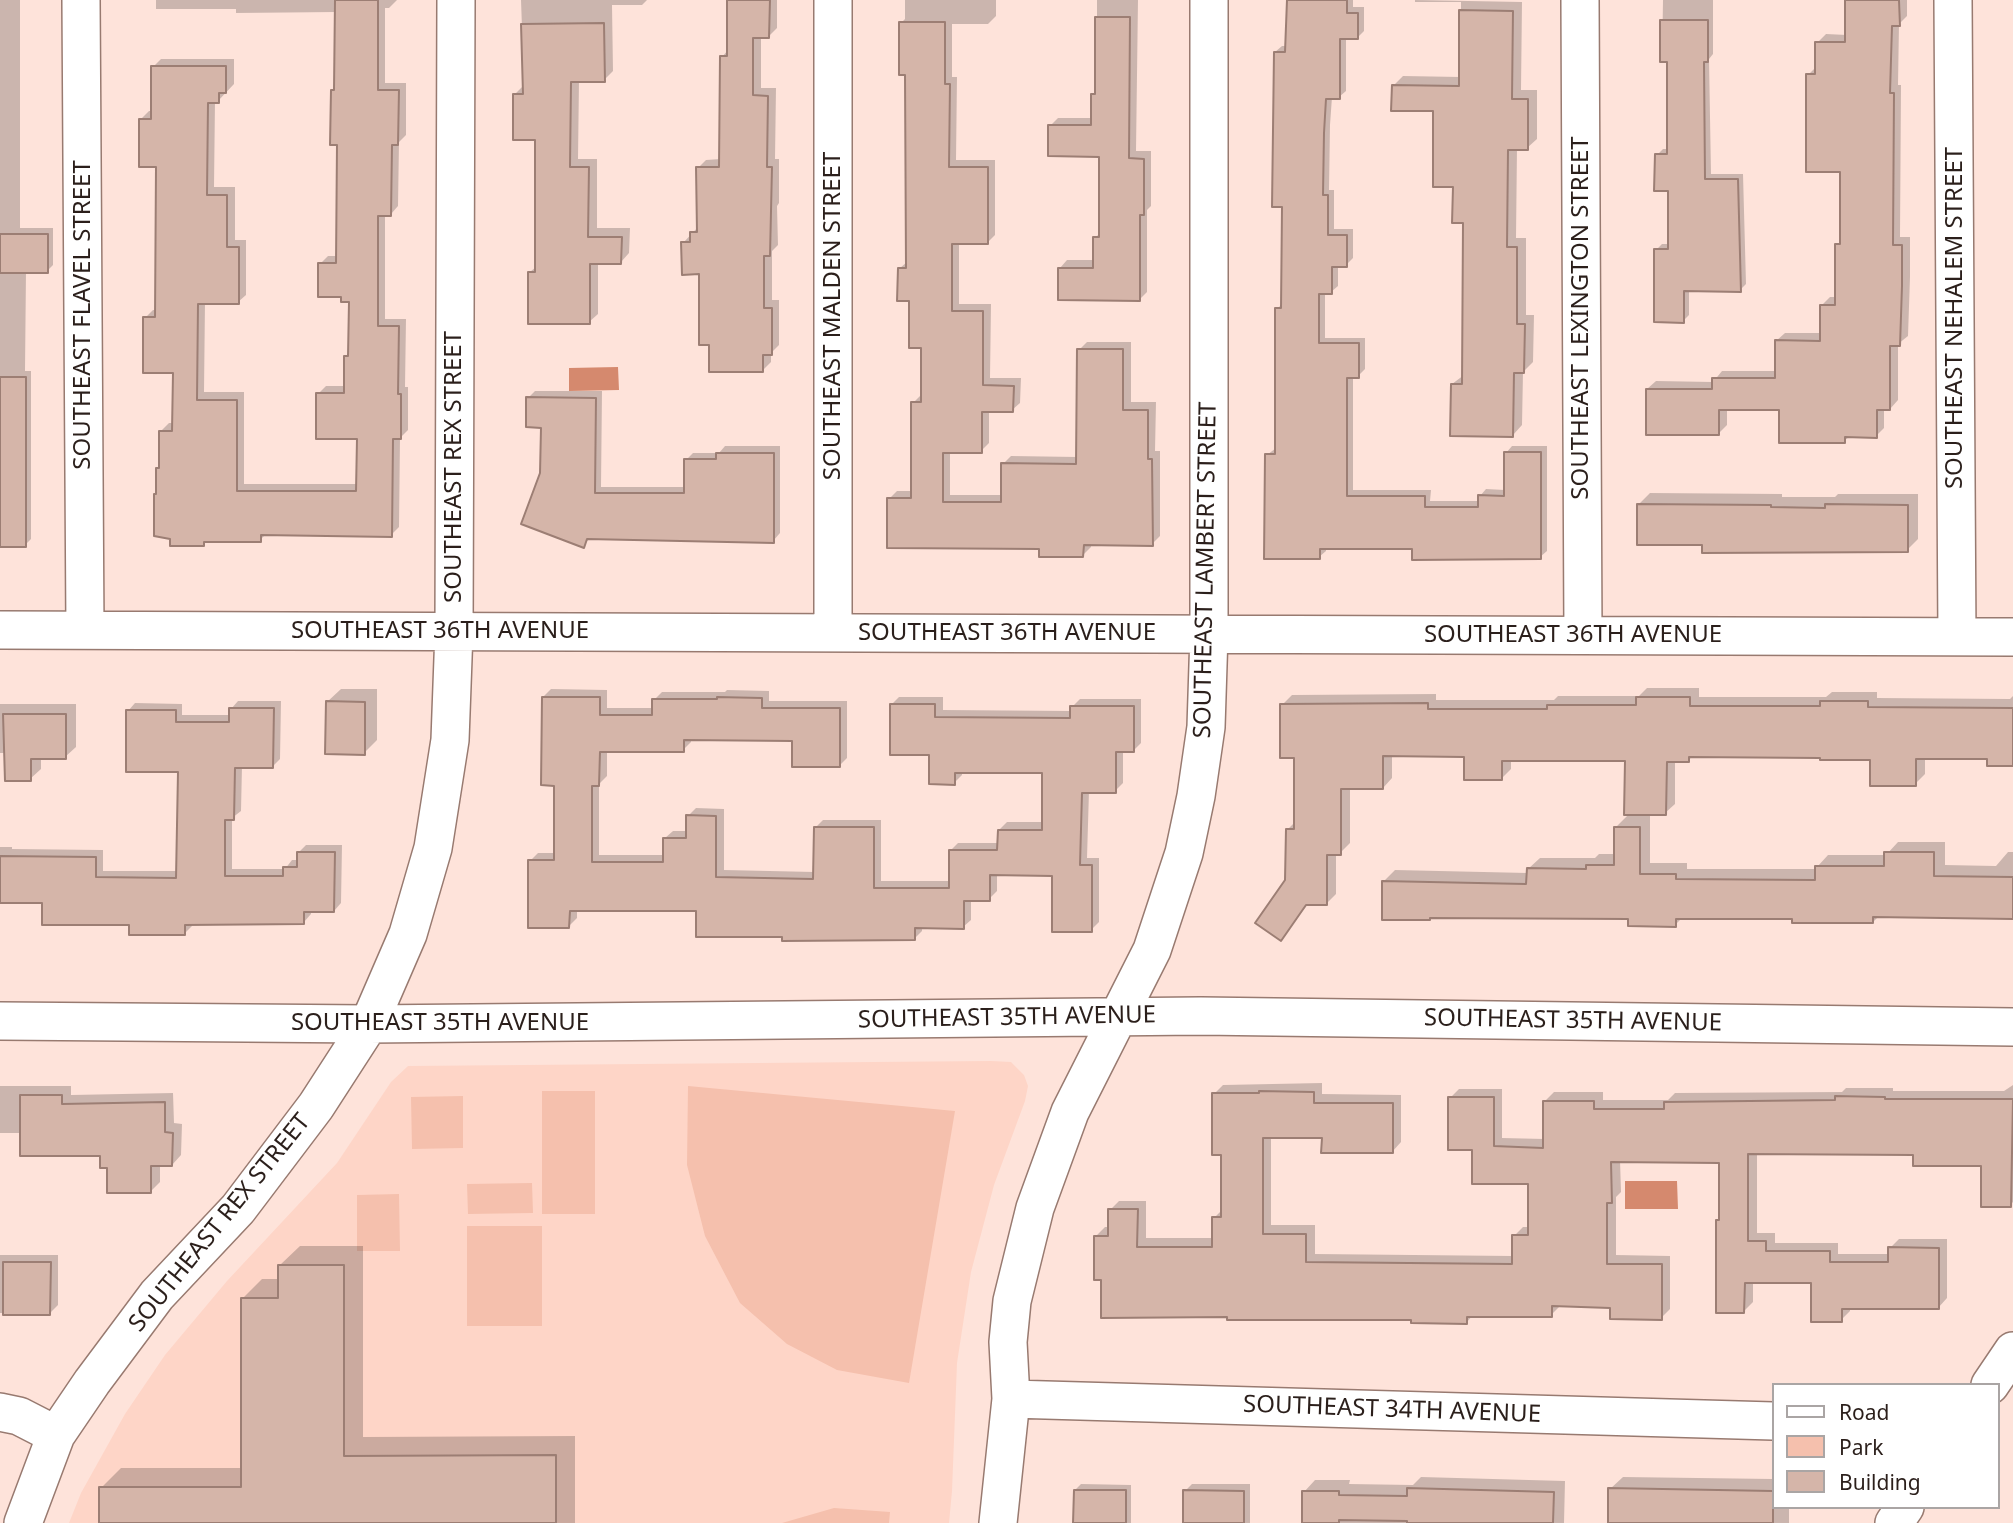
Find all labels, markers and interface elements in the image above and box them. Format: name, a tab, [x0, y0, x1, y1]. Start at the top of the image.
street label: SOUTHEAST LEXINGTON STREET	[1567, 136, 1595, 500]
street label: SOUTHEAST NEHALEM STREET	[1941, 147, 1969, 489]
street label: SOUTHEAST MALDEN STREET	[819, 152, 847, 480]
street label: SOUTHEAST FLAVEL STREET	[69, 160, 97, 470]
street label: SOUTHEAST REX STREET	[440, 331, 468, 603]
street label: SOUTHEAST LAMBERT STREET	[1189, 401, 1223, 739]
street label: SOUTHEAST 36TH AVENUE	[291, 617, 589, 645]
street label: SOUTHEAST 36TH AVENUE	[858, 619, 1156, 647]
street label: SOUTHEAST 36TH AVENUE	[1424, 621, 1722, 649]
street label: SOUTHEAST 35TH AVENUE	[858, 1001, 1156, 1035]
street label: SOUTHEAST 35TH AVENUE	[1424, 1004, 1722, 1038]
street label: SOUTHEAST 35TH AVENUE	[291, 1009, 589, 1037]
street label: SOUTHEAST REX STREET	[123, 1108, 317, 1338]
legend	[1772, 1383, 1999, 1509]
street label: SOUTHEAST 34TH AVENUE	[1243, 1390, 1541, 1430]
text: Road	[1839, 1398, 1889, 1426]
text: Park	[1839, 1433, 1883, 1461]
text: Building	[1839, 1468, 1921, 1496]

